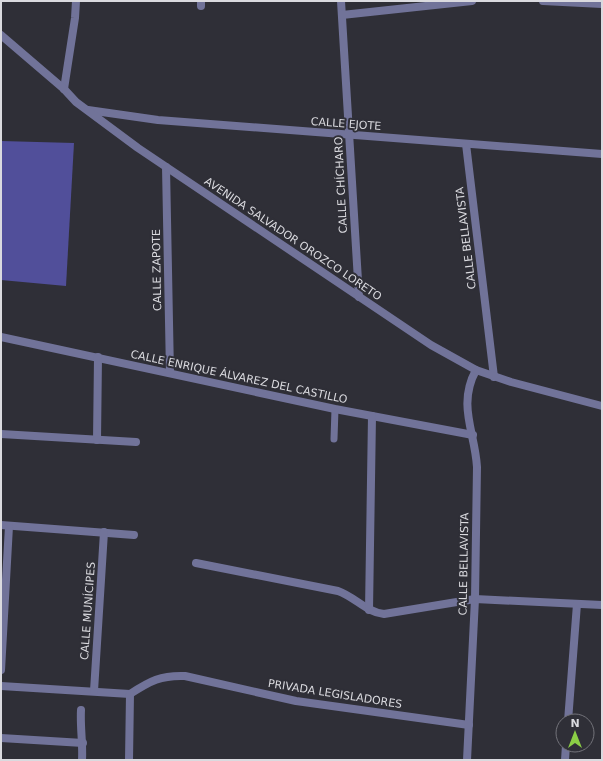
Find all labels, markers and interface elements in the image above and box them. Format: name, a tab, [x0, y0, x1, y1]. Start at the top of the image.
street label: CALLE EJOTE	[310, 115, 382, 133]
street label: CALLE CHÍCHARO	[332, 136, 350, 234]
street label: AVENIDA SALVADOR OROZCO LORETO	[202, 175, 384, 304]
street label: CALLE BELLAVISTA	[453, 186, 479, 290]
street label: CALLE ZAPOTE	[150, 229, 164, 311]
street label: CALLE ENRIQUE ÁLVAREZ DEL CASTILLO	[129, 348, 349, 406]
street label: CALLE BELLAVISTA	[457, 512, 471, 616]
street label: CALLE MUNÍCIPES	[78, 561, 98, 661]
street label: PRIVADA LEGISLADORES	[267, 677, 403, 711]
north arrow	[555, 713, 595, 753]
text: N	[570, 717, 580, 730]

